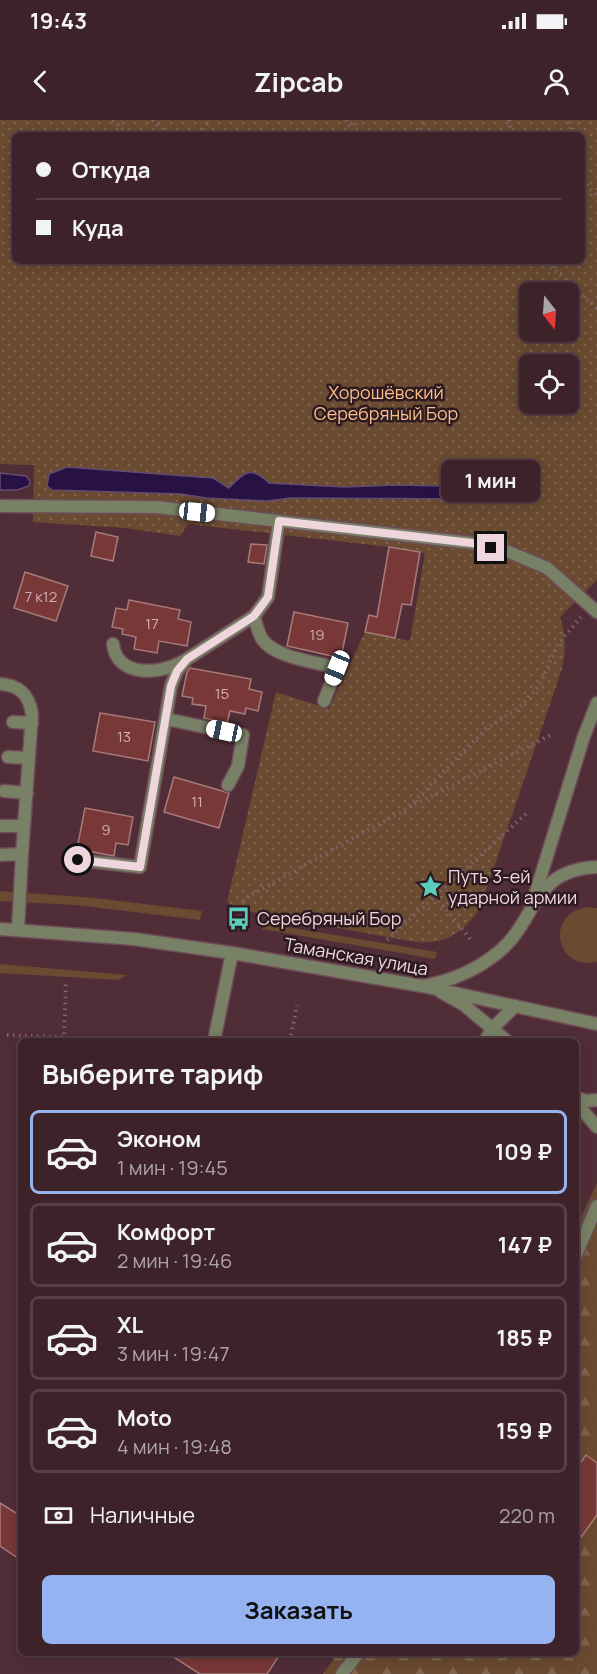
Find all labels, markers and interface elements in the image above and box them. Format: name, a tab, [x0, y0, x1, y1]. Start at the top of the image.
text: 19:43	[30, 6, 87, 36]
text: Zipcab	[254, 63, 343, 100]
icon: back	[24, 65, 57, 98]
icon: person	[540, 65, 573, 98]
text: Откуда	[72, 155, 151, 185]
text: Куда	[72, 213, 124, 243]
north arrow	[519, 282, 579, 342]
map controls	[519, 282, 579, 414]
button: locate	[519, 354, 579, 414]
park label: Хорошёвский Серебряный Бор	[314, 380, 458, 425]
callout: 1 мин	[442, 461, 540, 503]
text: 1 мин	[465, 467, 516, 494]
car	[178, 501, 216, 523]
route end	[477, 534, 504, 561]
house number: 7 к12	[25, 586, 57, 607]
house number: 17	[145, 613, 159, 634]
house number: 19	[309, 624, 325, 645]
car	[322, 648, 352, 688]
house number: 15	[215, 683, 229, 704]
car	[205, 718, 243, 744]
house number: 13	[117, 726, 131, 747]
house number: 11	[191, 791, 203, 812]
house number: 9	[101, 819, 111, 840]
route start	[64, 846, 91, 873]
place label: Путь 3-ей ударной армии	[448, 864, 577, 909]
place icon: Путь 3-ей ударной армии	[417, 874, 443, 900]
bus stop icon: Серебряный Бор	[226, 906, 252, 932]
place label: Серебряный Бор	[257, 906, 401, 930]
street label: Таманская улица	[282, 932, 430, 980]
text: Выберите тариф	[42, 1055, 263, 1092]
text: Эконом	[117, 1124, 201, 1154]
icon: car	[45, 1125, 99, 1179]
text: 109 ₽	[495, 1137, 552, 1167]
text: 1 мин · 19:45	[117, 1154, 228, 1181]
text: Комфорт	[117, 1217, 215, 1247]
icon: car	[45, 1218, 99, 1272]
text: 147 ₽	[498, 1230, 552, 1260]
text: 2 мин · 19:46	[117, 1247, 232, 1274]
text: XL	[117, 1310, 143, 1340]
icon: car	[45, 1311, 99, 1365]
text: 185 ₽	[497, 1323, 552, 1353]
text: 3 мин · 19:47	[117, 1340, 230, 1367]
text: Moto	[117, 1403, 172, 1433]
icon: car	[45, 1404, 99, 1458]
text: 159 ₽	[496, 1416, 552, 1446]
text: 4 мин · 19:48	[117, 1433, 232, 1460]
icon: cash	[42, 1499, 75, 1532]
text: Наличные	[90, 1500, 195, 1530]
text: 220 m	[499, 1502, 555, 1529]
button: Заказать	[42, 1575, 555, 1644]

